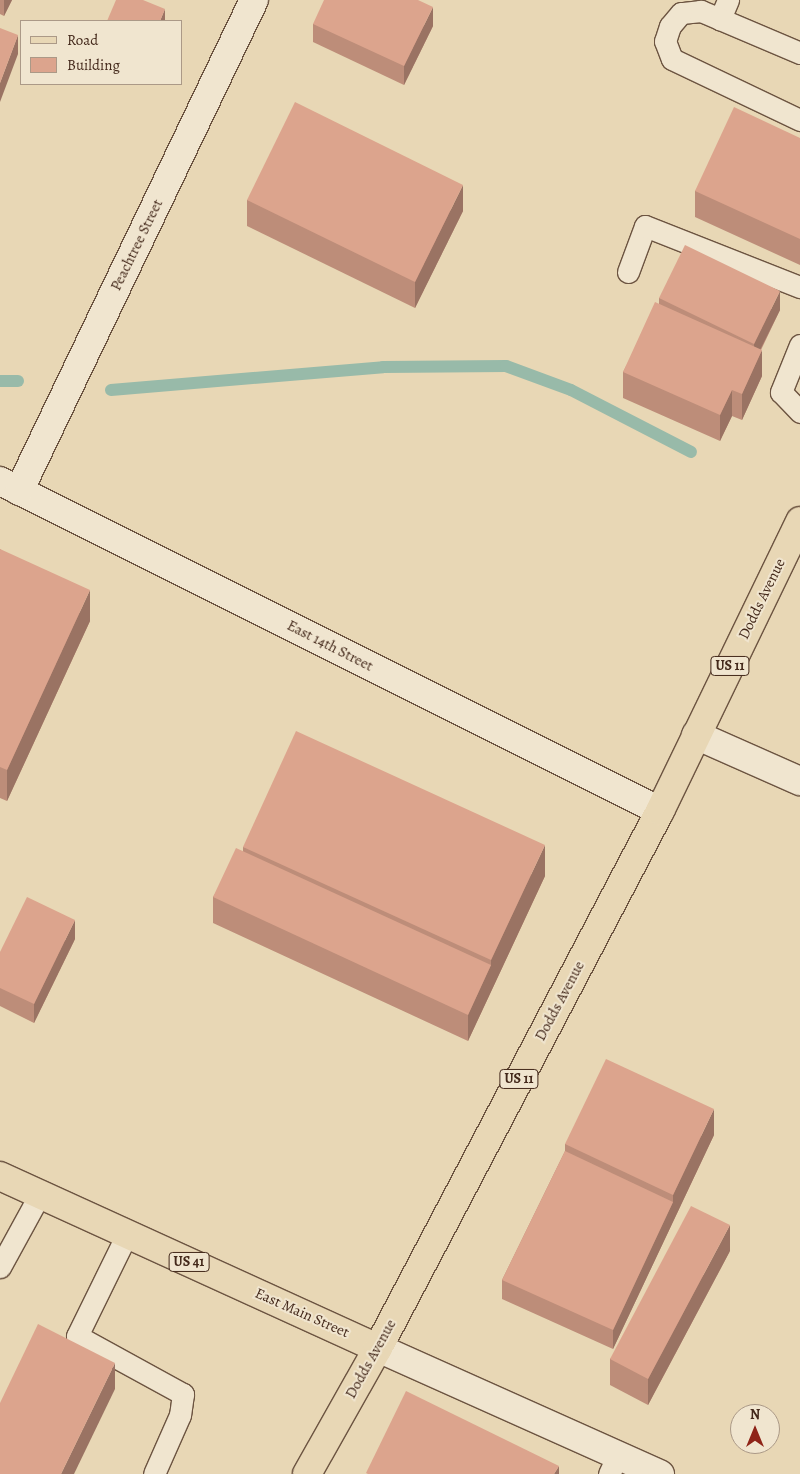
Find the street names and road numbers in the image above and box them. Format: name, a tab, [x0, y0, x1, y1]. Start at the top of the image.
street label: Peachtree Street	[107, 196, 167, 294]
street label: Dodds Avenue	[735, 556, 789, 642]
street label: East 14th Street	[284, 617, 376, 675]
road number: US 11	[710, 654, 750, 678]
street label: Dodds Avenue	[531, 958, 589, 1044]
road number: US 11	[499, 1068, 539, 1090]
road number: US 41	[168, 1250, 210, 1274]
street label: East Main Street	[252, 1284, 352, 1342]
street label: Dodds Avenue	[342, 1316, 400, 1402]

